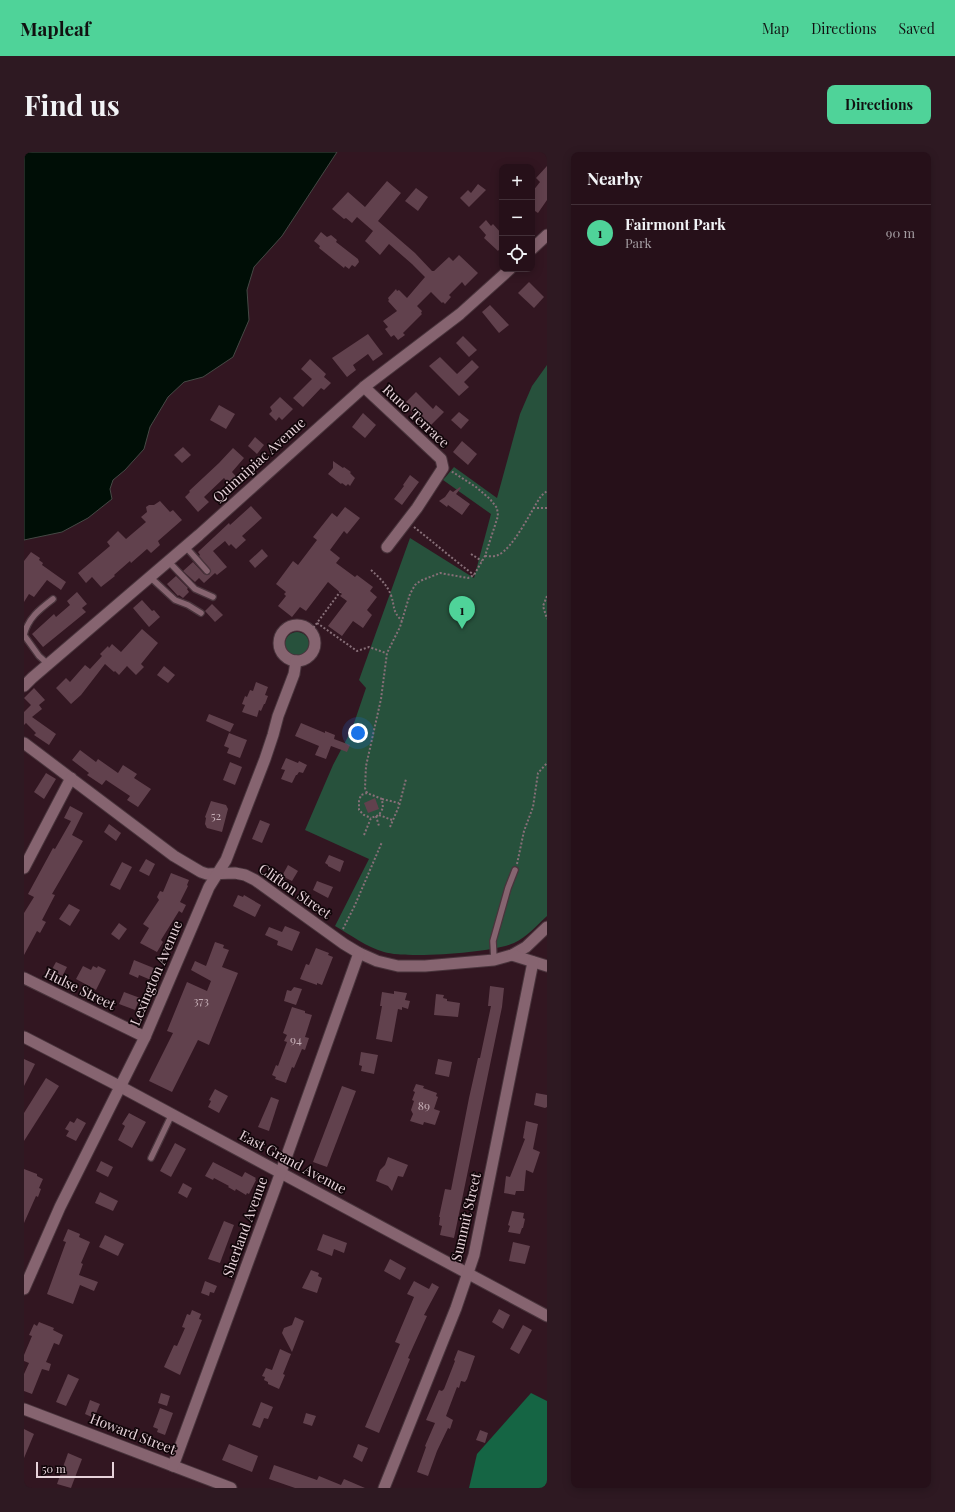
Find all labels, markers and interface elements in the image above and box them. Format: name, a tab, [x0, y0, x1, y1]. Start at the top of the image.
text: Mapleaf	[20, 15, 91, 41]
text: Map	[762, 19, 789, 38]
text: Directions	[811, 19, 877, 38]
text: Saved	[899, 19, 935, 38]
button: Directions	[827, 85, 931, 124]
text: Find us	[24, 86, 120, 123]
map controls	[499, 164, 535, 272]
button: +	[499, 164, 535, 200]
text: Nearby	[587, 167, 642, 189]
button: −	[499, 200, 535, 236]
text: Fairmont Park	[625, 214, 726, 234]
text: 1	[598, 224, 602, 241]
text: 90 m	[886, 224, 915, 241]
text: Park	[625, 234, 652, 251]
button: locate	[499, 236, 535, 272]
street label: Runo Terrace	[379, 380, 454, 452]
street label: Quinnipiac Avenue	[208, 413, 309, 506]
pin: 1	[449, 596, 475, 629]
your location	[348, 723, 368, 743]
house number: 52	[211, 807, 222, 823]
street label: Clifton Street	[255, 859, 336, 923]
street label: Lexington Avenue	[125, 917, 186, 1028]
street label: Hulse Street	[41, 963, 120, 1014]
house number: 373	[193, 992, 209, 1008]
house number: 94	[290, 1031, 302, 1047]
house number: 89	[418, 1097, 430, 1113]
street label: East Grand Avenue	[236, 1125, 350, 1198]
street label: Summit Street	[446, 1170, 485, 1263]
street label: Sherland Avenue	[218, 1174, 272, 1280]
street label: Howard Street	[87, 1408, 180, 1459]
scale bar	[36, 1460, 114, 1479]
text: 50 m	[42, 1461, 66, 1476]

